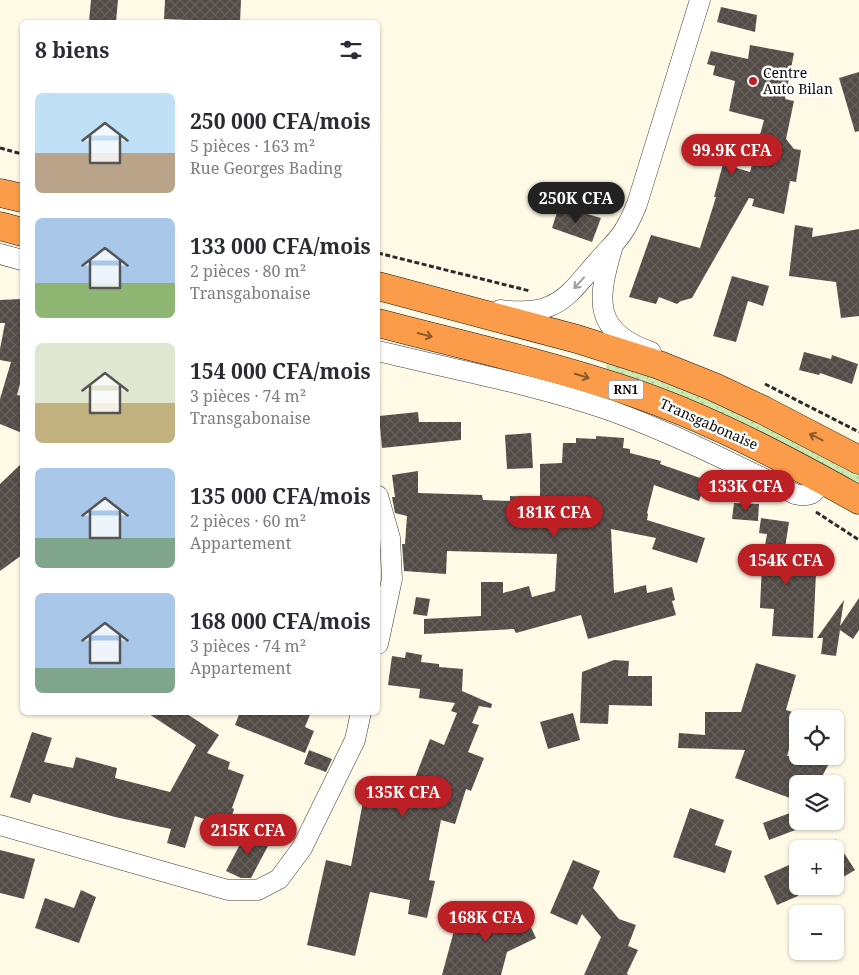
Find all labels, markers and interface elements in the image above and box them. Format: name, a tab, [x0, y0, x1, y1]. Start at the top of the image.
text: 8 biens	[35, 36, 109, 64]
icon: filters	[337, 36, 365, 64]
place label: Centre Auto Bilan	[763, 63, 833, 98]
marker: Centre Auto Bilan	[747, 75, 759, 87]
text: 250 000 CFA/mois	[190, 107, 371, 135]
icon: home	[75, 113, 135, 173]
pin: 99.9K CFA	[675, 134, 789, 176]
text: 5 pièces · 163 m²	[190, 135, 315, 157]
text: 99.9K CFA	[692, 139, 772, 161]
text: Rue Georges Bading	[190, 157, 342, 179]
pin: 250K CFA	[524, 182, 628, 224]
text: 250K CFA	[539, 187, 613, 209]
text: 133 000 CFA/mois	[190, 232, 371, 260]
icon: home	[75, 238, 135, 298]
text: 2 pièces · 80 m²	[190, 260, 306, 282]
one-way arrow	[573, 276, 584, 289]
text: Transgabonaise	[190, 282, 310, 304]
one-way arrow	[416, 331, 432, 340]
text: 154 000 CFA/mois	[190, 357, 371, 385]
icon: home	[75, 363, 135, 423]
one-way arrow	[573, 372, 589, 382]
road number: RN1	[608, 380, 644, 400]
text: 3 pièces · 74 m²	[190, 385, 306, 407]
street label: Transgabonaise	[657, 393, 761, 454]
text: Transgabonaise	[190, 407, 310, 429]
one-way arrow	[809, 432, 824, 441]
pin: 133K CFA	[694, 470, 798, 512]
text: 133K CFA	[709, 475, 783, 497]
text: 135 000 CFA/mois	[190, 482, 371, 510]
icon: home	[75, 488, 135, 548]
pin: 181K CFA	[502, 496, 606, 538]
text: 181K CFA	[517, 501, 591, 523]
text: 2 pièces · 60 m²	[190, 510, 306, 532]
text: Appartement	[190, 532, 291, 554]
pin: 154K CFA	[734, 544, 838, 586]
text: 154K CFA	[749, 549, 823, 571]
text: 168 000 CFA/mois	[190, 607, 371, 635]
icon: home	[75, 613, 135, 673]
text: 3 pièces · 74 m²	[190, 635, 306, 657]
text: Appartement	[190, 657, 291, 679]
map controls	[789, 710, 844, 960]
button: locate	[789, 710, 844, 765]
button: layers	[789, 775, 844, 830]
pin: 135K CFA	[351, 776, 455, 818]
text: 135K CFA	[366, 781, 440, 803]
pin: 215K CFA	[196, 814, 300, 856]
text: 215K CFA	[211, 819, 285, 841]
button: +	[789, 840, 844, 895]
pin: 168K CFA	[434, 900, 538, 943]
button: −	[789, 905, 844, 960]
text: 168K CFA	[449, 906, 523, 928]

